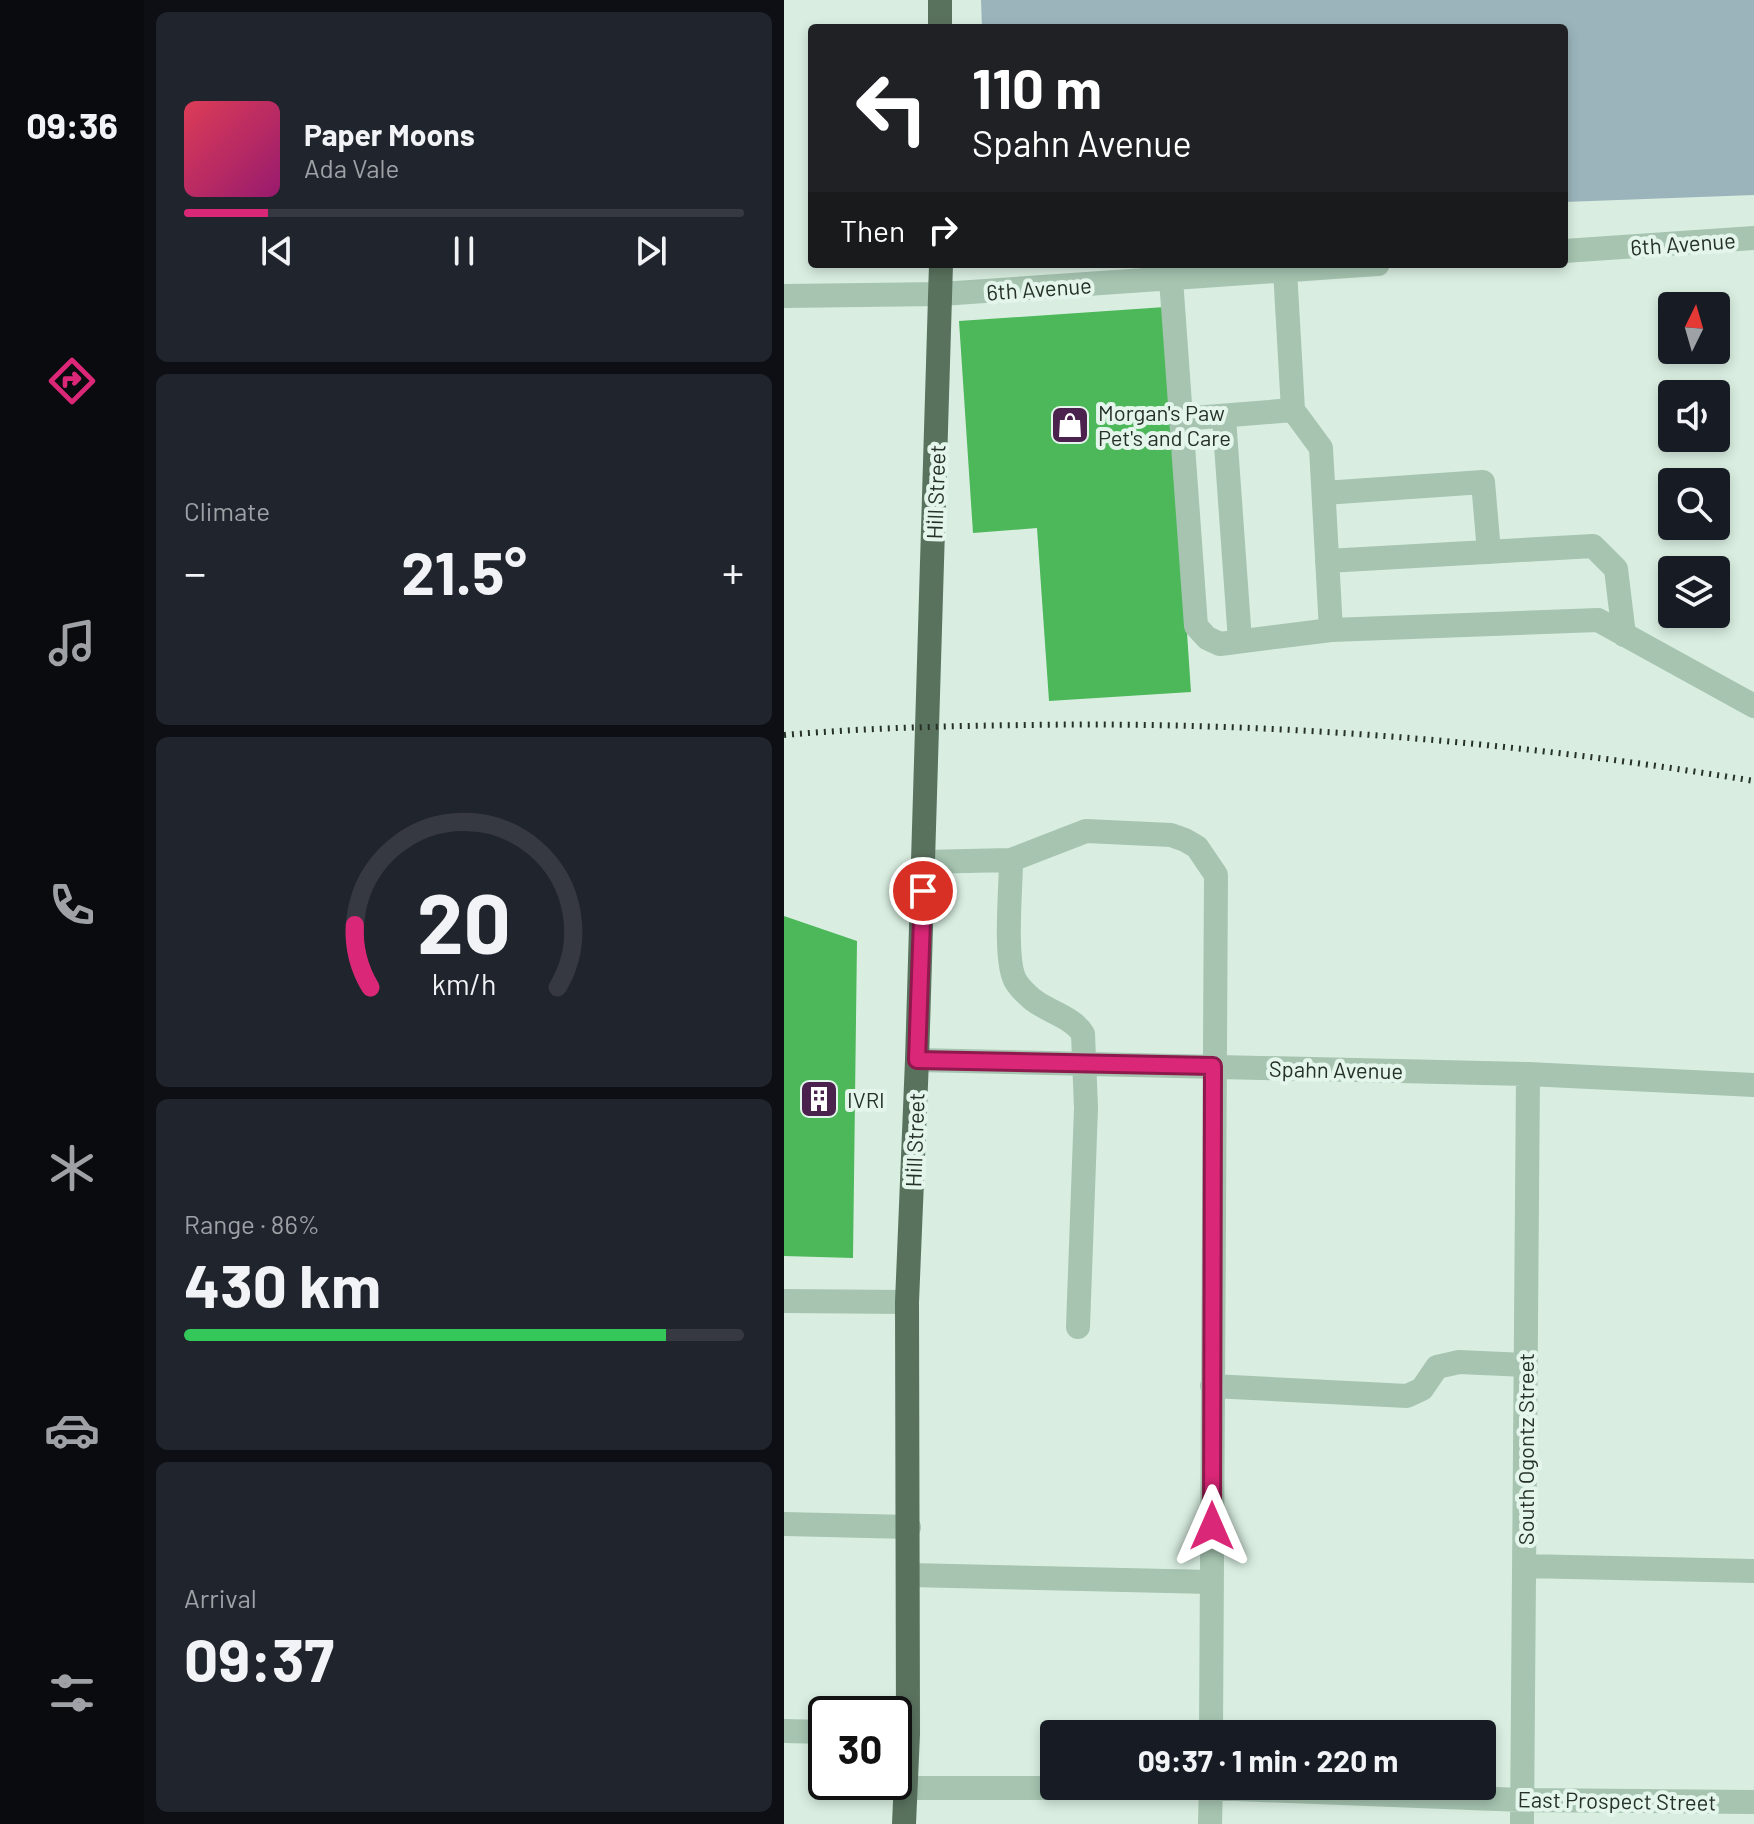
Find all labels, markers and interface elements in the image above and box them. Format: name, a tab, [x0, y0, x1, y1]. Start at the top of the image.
text: 110 m	[972, 53, 1102, 120]
icon: left	[840, 56, 944, 160]
text: 09:36	[26, 103, 118, 146]
text: Paper Moons	[304, 116, 475, 152]
text: Spahn Avenue	[972, 121, 1192, 164]
text: Ada Vale	[304, 152, 399, 183]
icon: right	[921, 208, 965, 252]
text: Then	[840, 212, 905, 248]
street label: 6th Avenue	[1629, 226, 1737, 260]
icon: previous	[255, 229, 299, 273]
icon: pause	[442, 229, 486, 273]
icon: next	[629, 229, 673, 273]
street label: 6th Avenue	[985, 271, 1093, 305]
north arrow	[1658, 292, 1730, 364]
map controls	[1658, 292, 1730, 628]
icon: directions	[44, 353, 100, 409]
button: sound	[1658, 380, 1730, 452]
place label: Morgan's Paw Pet's and Care	[1098, 399, 1231, 450]
shop icon: Morgan's Paw Pet's and Care	[1049, 404, 1091, 446]
street label: Hill Street	[920, 444, 950, 540]
button: search	[1658, 468, 1730, 540]
text: Climate	[184, 495, 270, 526]
text: 21.5°	[401, 535, 527, 607]
text: −	[184, 545, 206, 598]
text: +	[722, 545, 744, 598]
button: layers	[1658, 556, 1730, 628]
icon: music	[44, 615, 100, 671]
pin	[889, 857, 957, 925]
icon: arrive	[901, 869, 945, 913]
text: 20	[417, 871, 511, 971]
icon: phone	[44, 877, 100, 933]
text: km/h	[432, 966, 496, 1001]
street label: Spahn Avenue	[1269, 1055, 1403, 1083]
building icon: IVRI	[798, 1078, 840, 1120]
place label: IVRI	[847, 1086, 885, 1112]
street label: Hill Street	[899, 1092, 929, 1188]
icon: climate	[44, 1140, 100, 1196]
text: Range · 86%	[184, 1208, 320, 1239]
text: 430 km	[184, 1248, 381, 1320]
street label: South Ogontz Street	[1512, 1353, 1538, 1545]
icon: car	[44, 1402, 100, 1458]
position arrow	[1170, 1484, 1254, 1568]
text: Arrival	[184, 1582, 257, 1613]
text: 09:37	[184, 1622, 334, 1694]
icon: filters	[44, 1665, 100, 1721]
speed limit sign: 30	[808, 1696, 912, 1800]
text: 09:37 · 1 min · 220 m	[1138, 1742, 1398, 1778]
street label: East Prospect Street	[1517, 1785, 1717, 1815]

